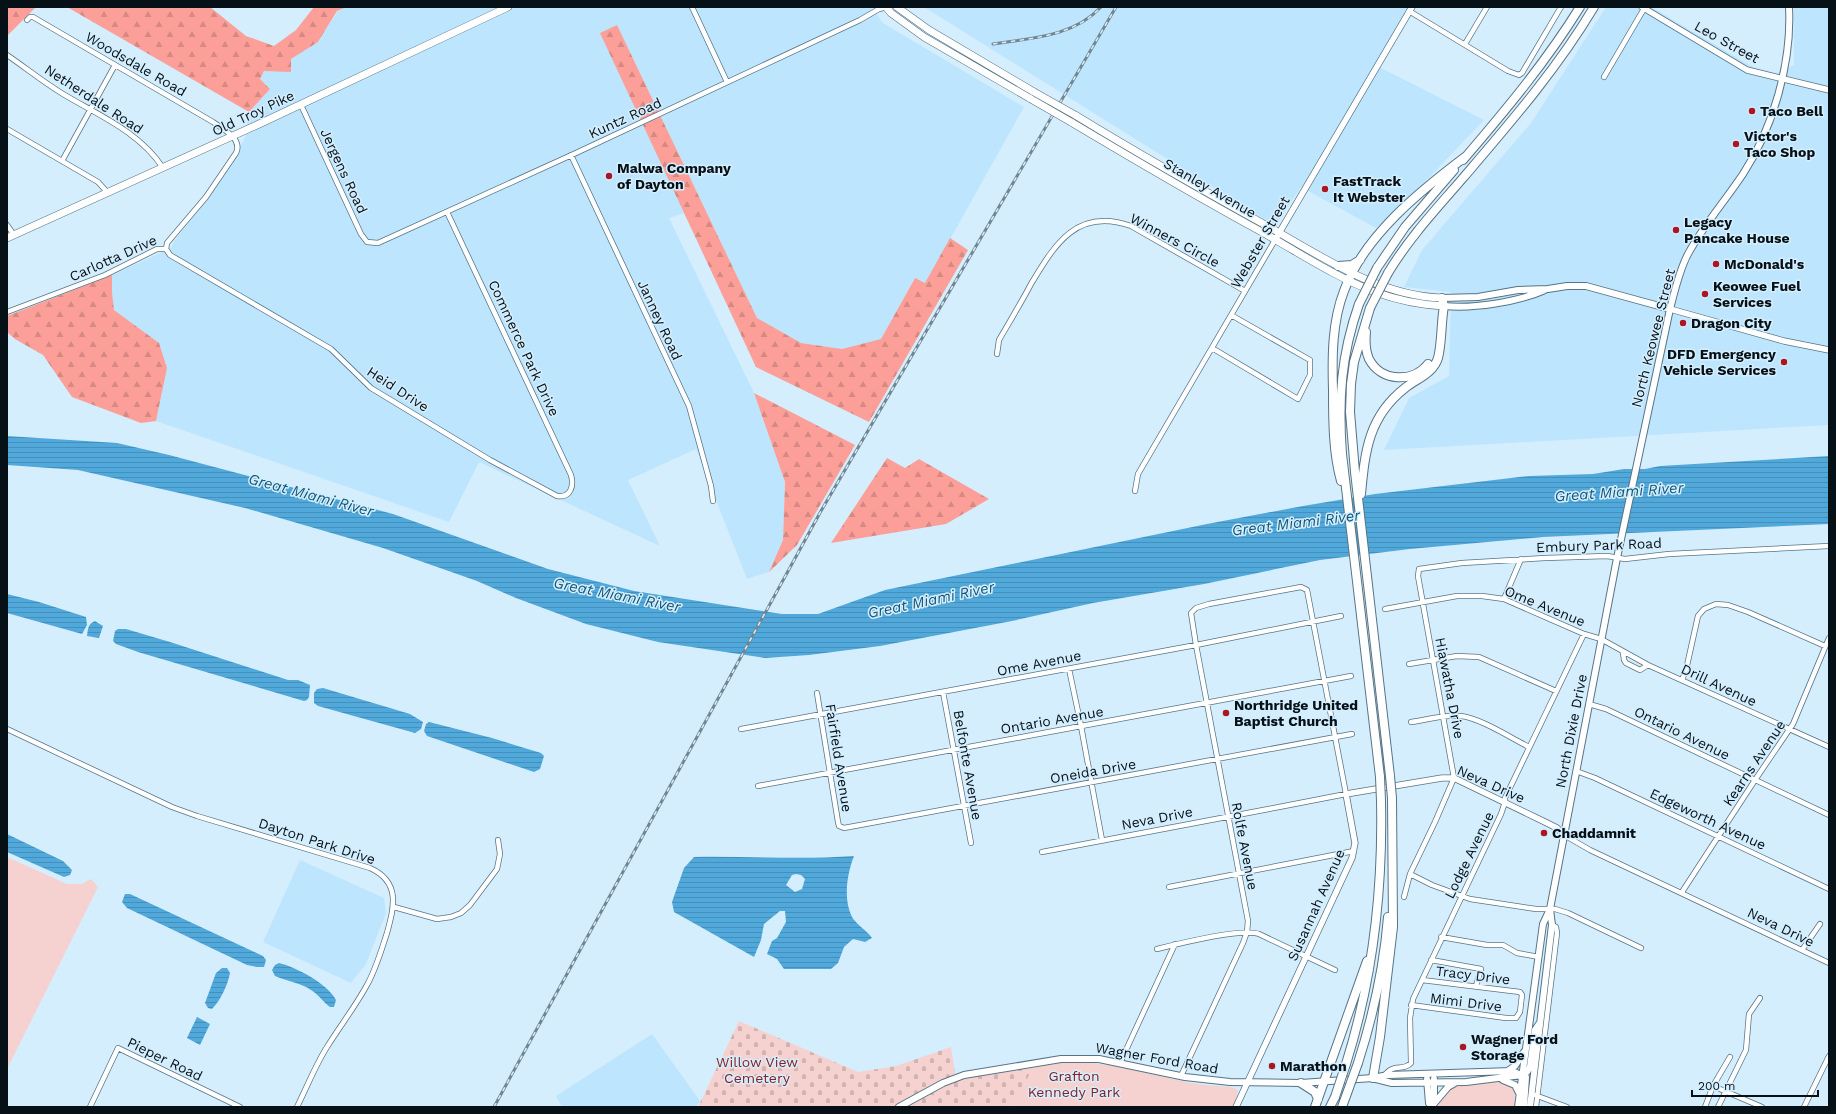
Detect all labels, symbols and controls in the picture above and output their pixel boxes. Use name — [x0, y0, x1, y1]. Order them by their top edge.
street label: Leo Street — [1692, 18, 1762, 66]
street label: Woodsdale Road — [83, 29, 189, 99]
street label: Netherdale Road — [42, 61, 146, 137]
street label: Old Troy Pike — [209, 87, 297, 139]
street label: Kuntz Road — [586, 94, 664, 142]
place label: Taco Bell — [1760, 103, 1824, 119]
marker: Taco Bell — [1747, 106, 1757, 116]
street label: Jergens Road — [317, 126, 371, 216]
place label: Victor's Taco Shop — [1744, 128, 1815, 160]
marker: Victor's Taco Shop — [1731, 139, 1741, 149]
street label: Stanley Avenue — [1161, 155, 1259, 221]
place label: Malwa Company of Dayton — [617, 160, 731, 192]
marker: Malwa Company of Dayton — [604, 171, 614, 181]
place label: FastTrack It Webster — [1333, 173, 1405, 205]
marker: FastTrack It Webster — [1320, 184, 1330, 194]
street label: Webster Street — [1227, 193, 1293, 291]
street label: Winners Circle — [1127, 210, 1223, 270]
place label: Legacy Pancake House — [1684, 214, 1790, 246]
marker: Legacy Pancake House — [1671, 225, 1681, 235]
street label: Carlotta Drive — [67, 232, 159, 284]
place label: McDonald's — [1724, 256, 1805, 272]
marker: McDonald's — [1711, 259, 1721, 269]
street label: North Keowee Street — [1628, 267, 1678, 409]
street label: Commerce Park Drive — [485, 277, 563, 419]
street label: Janney Road — [634, 277, 686, 363]
place label: Keowee Fuel Services — [1713, 278, 1801, 310]
marker: Keowee Fuel Services — [1700, 289, 1710, 299]
place label: Dragon City — [1691, 315, 1772, 331]
marker: Dragon City — [1678, 318, 1688, 328]
place label: DFD Emergency Vehicle Services — [1663, 346, 1777, 378]
marker: DFD Emergency Vehicle Services — [1779, 357, 1789, 367]
street label: Heid Drive — [364, 363, 432, 415]
water label: Great Miami River — [246, 470, 377, 521]
water label: Great Miami River — [1554, 478, 1685, 505]
water label: Great Miami River — [1231, 506, 1362, 540]
street label: Embury Park Road — [1536, 535, 1662, 555]
water label: Great Miami River — [552, 574, 683, 616]
water label: Great Miami River — [866, 578, 997, 622]
street label: Ome Avenue — [1502, 583, 1588, 629]
street label: Hiawatha Drive — [1432, 636, 1468, 740]
street label: Ome Avenue — [995, 647, 1083, 679]
street label: Drill Avenue — [1679, 661, 1759, 709]
street label: North Dixie Drive — [1552, 673, 1590, 789]
place label: Northridge United Baptist Church — [1234, 697, 1358, 729]
street label: Fairfield Avenue — [823, 703, 855, 813]
street label: Ontario Avenue — [999, 703, 1105, 737]
street label: Ontario Avenue — [1632, 703, 1732, 763]
marker: Northridge United Baptist Church — [1221, 708, 1231, 718]
street label: Belfonte Avenue — [950, 709, 986, 821]
street label: Kearns Avenue — [1719, 717, 1789, 809]
street label: Oneida Drive — [1049, 756, 1137, 786]
street label: Neva Drive — [1455, 762, 1527, 806]
street label: Edgeworth Avenue — [1647, 785, 1769, 853]
street label: Rolfe Avenue — [1229, 801, 1261, 891]
street label: Neva Drive — [1120, 803, 1194, 833]
street label: Lodge Avenue — [1441, 809, 1497, 901]
street label: Dayton Park Drive — [257, 815, 377, 867]
place label: Chaddamnit — [1552, 825, 1636, 841]
marker: Chaddamnit — [1539, 828, 1549, 838]
street label: Susannah Avenue — [1284, 847, 1348, 963]
street label: Neva Drive — [1745, 904, 1817, 950]
street label: Tracy Drive — [1435, 962, 1511, 988]
street label: Mimi Drive — [1429, 990, 1503, 1014]
place label: Wagner Ford Storage — [1471, 1031, 1558, 1063]
street label: Pieper Road — [125, 1034, 205, 1084]
street label: Wagner Ford Road — [1094, 1039, 1220, 1077]
marker: Wagner Ford Storage — [1458, 1042, 1468, 1052]
park label: Willow View Cemetery — [716, 1054, 798, 1086]
place label: Marathon — [1280, 1058, 1347, 1074]
marker: Marathon — [1267, 1061, 1277, 1071]
park label: Grafton Kennedy Park — [1028, 1068, 1120, 1100]
scale bar — [1692, 1072, 1818, 1098]
text: 200 m — [1698, 1079, 1735, 1093]

